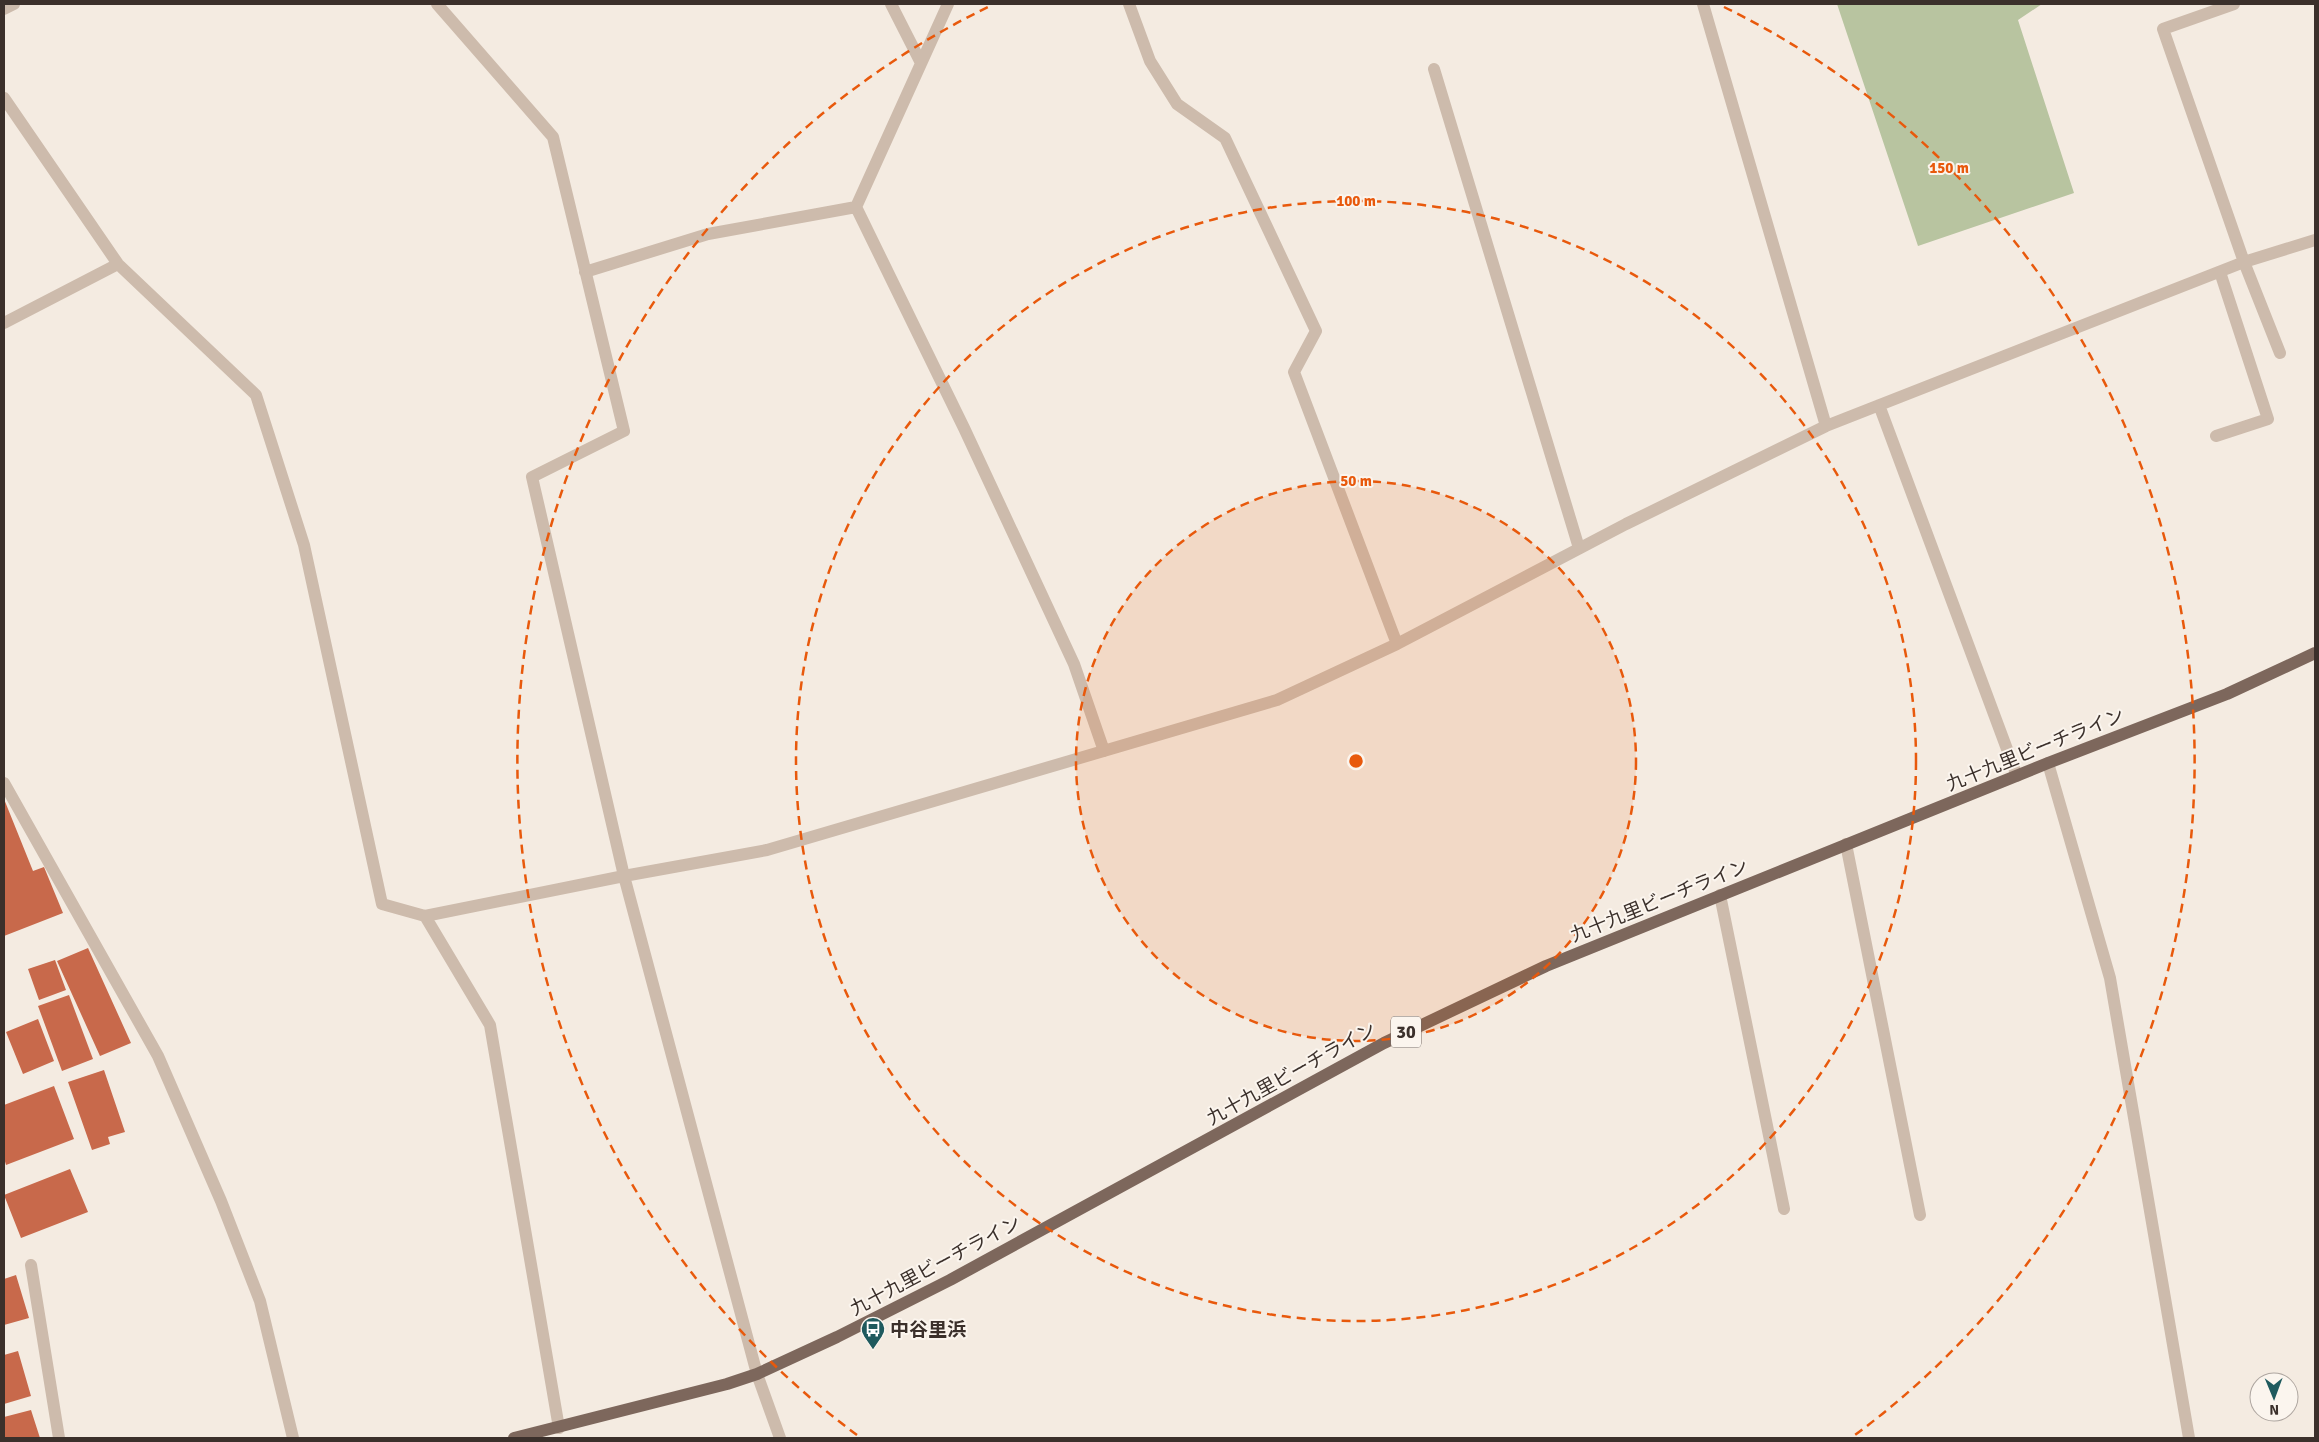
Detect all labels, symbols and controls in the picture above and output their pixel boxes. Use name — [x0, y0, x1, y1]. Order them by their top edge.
text: 150 m — [1929, 159, 1969, 177]
text: 100 m — [1336, 192, 1376, 210]
text: 50 m — [1340, 472, 1372, 490]
street label: 九十九里ビーチライン — [1943, 703, 2128, 797]
centre of rings — [1347, 752, 1365, 770]
street label: 九十九里ビーチライン — [1567, 854, 1752, 948]
road number: 30 — [1391, 1016, 1421, 1048]
street label: 九十九里ビーチライン — [1203, 1017, 1380, 1130]
street label: 九十九里ビーチライン — [846, 1211, 1025, 1321]
bus stop icon: 中谷里浜 — [860, 1316, 886, 1350]
place label: 中谷里浜 — [890, 1318, 966, 1342]
north arrow — [2249, 1372, 2299, 1422]
text: N — [2269, 1401, 2279, 1418]

